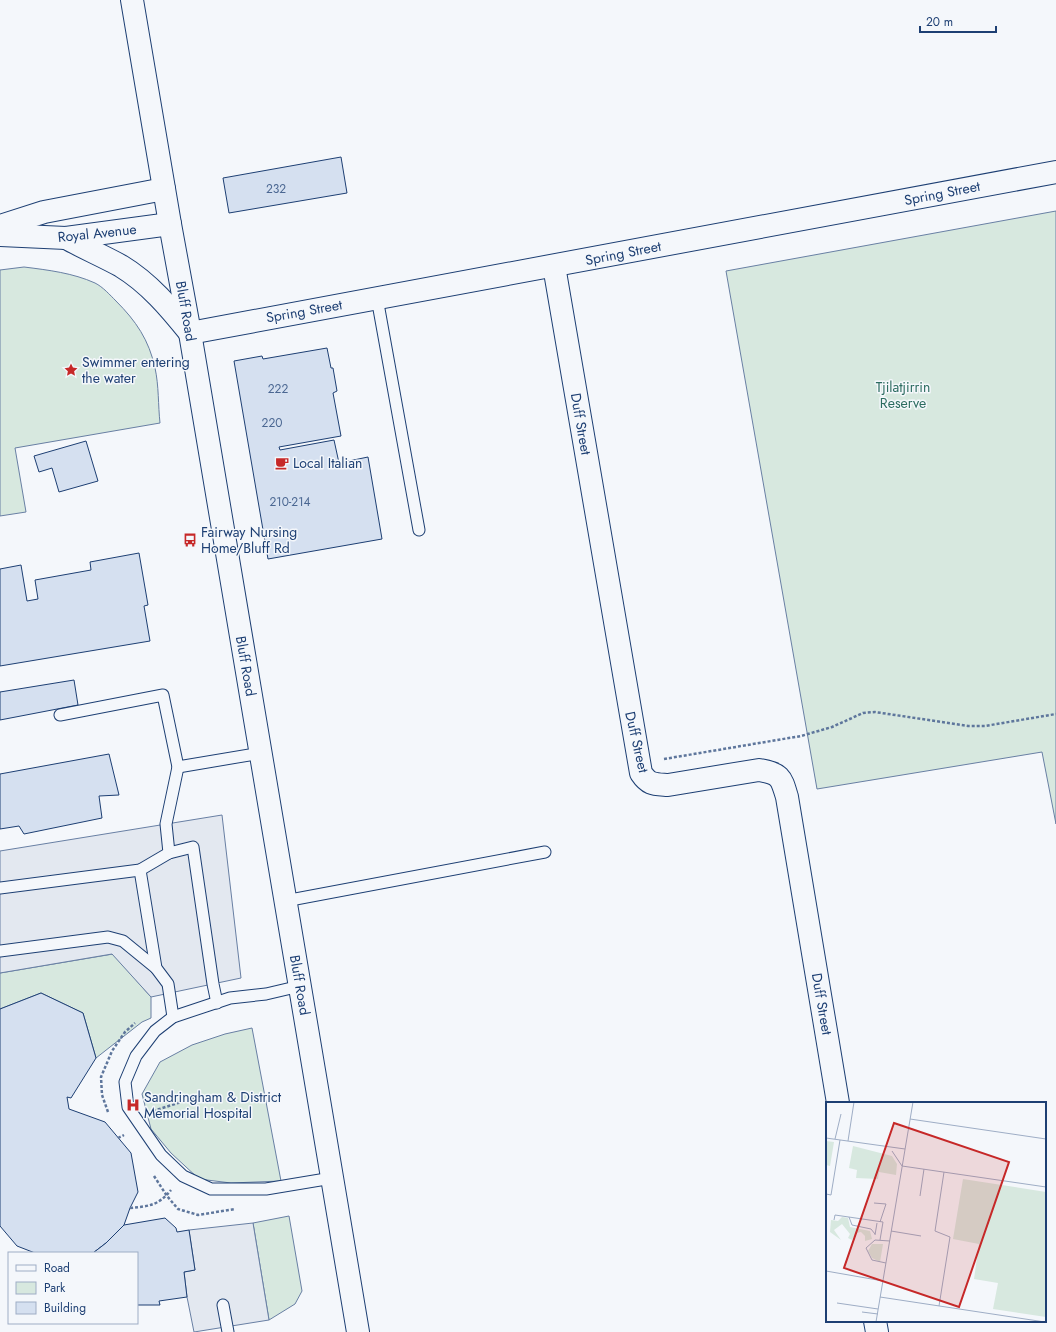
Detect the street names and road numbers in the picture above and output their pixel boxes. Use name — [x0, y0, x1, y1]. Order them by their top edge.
street label: Spring Street — [902, 176, 982, 210]
street label: Royal Avenue — [57, 219, 137, 247]
street label: Spring Street — [583, 236, 663, 270]
street label: Bluff Road — [171, 279, 201, 343]
street label: Spring Street — [264, 294, 344, 328]
street label: Duff Street — [566, 391, 596, 457]
street label: Bluff Road — [231, 634, 261, 698]
street label: Duff Street — [620, 709, 654, 775]
street label: Bluff Road — [285, 953, 315, 1017]
street label: Duff Street — [807, 971, 837, 1037]

